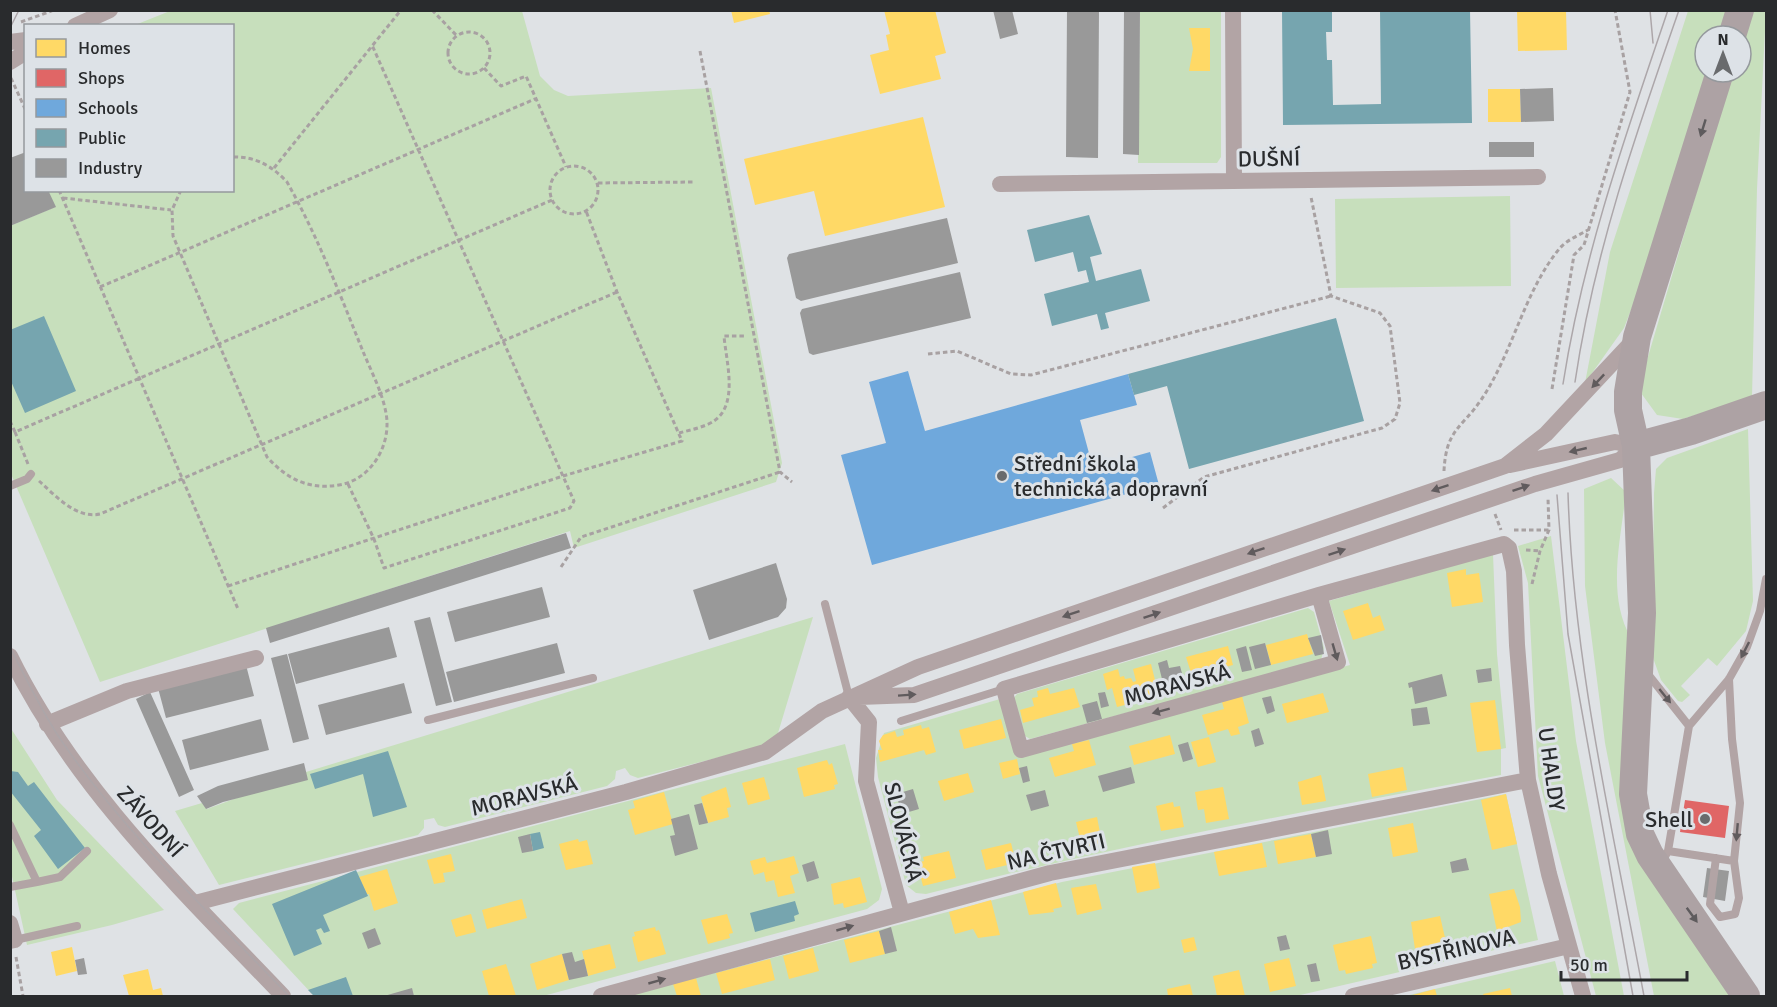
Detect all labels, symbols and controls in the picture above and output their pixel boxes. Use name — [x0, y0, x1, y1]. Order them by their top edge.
legend — [24, 24, 234, 192]
north arrow — [1693, 24, 1753, 84]
text: N — [1717, 30, 1729, 50]
text: Homes — [78, 37, 131, 59]
text: Shops — [78, 67, 125, 89]
text: Schools — [78, 97, 138, 119]
one-way arrow — [1697, 119, 1707, 137]
text: Public — [78, 127, 126, 149]
street label: DUŠNÍ — [1237, 144, 1301, 173]
text: Industry — [78, 157, 143, 179]
one-way arrow — [1592, 373, 1605, 388]
one-way arrow — [1569, 446, 1588, 456]
place label: Střední škola technická a dopravní — [1014, 450, 1208, 502]
marker: Střední škola technická a dopravní — [995, 469, 1009, 483]
one-way arrow — [1512, 483, 1530, 493]
one-way arrow — [1431, 484, 1449, 494]
one-way arrow — [1328, 546, 1346, 556]
one-way arrow — [1247, 547, 1265, 557]
one-way arrow — [1062, 610, 1080, 620]
one-way arrow — [1144, 610, 1162, 620]
one-way arrow — [1740, 641, 1750, 659]
one-way arrow — [1331, 643, 1340, 661]
street label: MORAVSKÁ — [1121, 657, 1234, 712]
one-way arrow — [1658, 688, 1671, 703]
one-way arrow — [898, 690, 917, 700]
one-way arrow — [1152, 707, 1170, 716]
street label: U HALDY — [1532, 726, 1571, 813]
street label: MORAVSKÁ — [468, 769, 581, 822]
street label: SLOVÁCKÁ — [878, 779, 929, 885]
street label: ZÁVODNÍ — [111, 780, 190, 863]
place label: Shell — [1645, 806, 1693, 833]
marker: Shell — [1698, 812, 1712, 826]
one-way arrow — [1732, 823, 1742, 842]
street label: NA ČTVRTI — [1004, 827, 1108, 876]
one-way arrow — [1686, 907, 1697, 923]
one-way arrow — [836, 923, 854, 933]
street label: BYSTŘINOVA — [1395, 923, 1518, 976]
scale bar — [1561, 944, 1687, 982]
text: 50 m — [1570, 954, 1608, 976]
one-way arrow — [648, 976, 666, 985]

